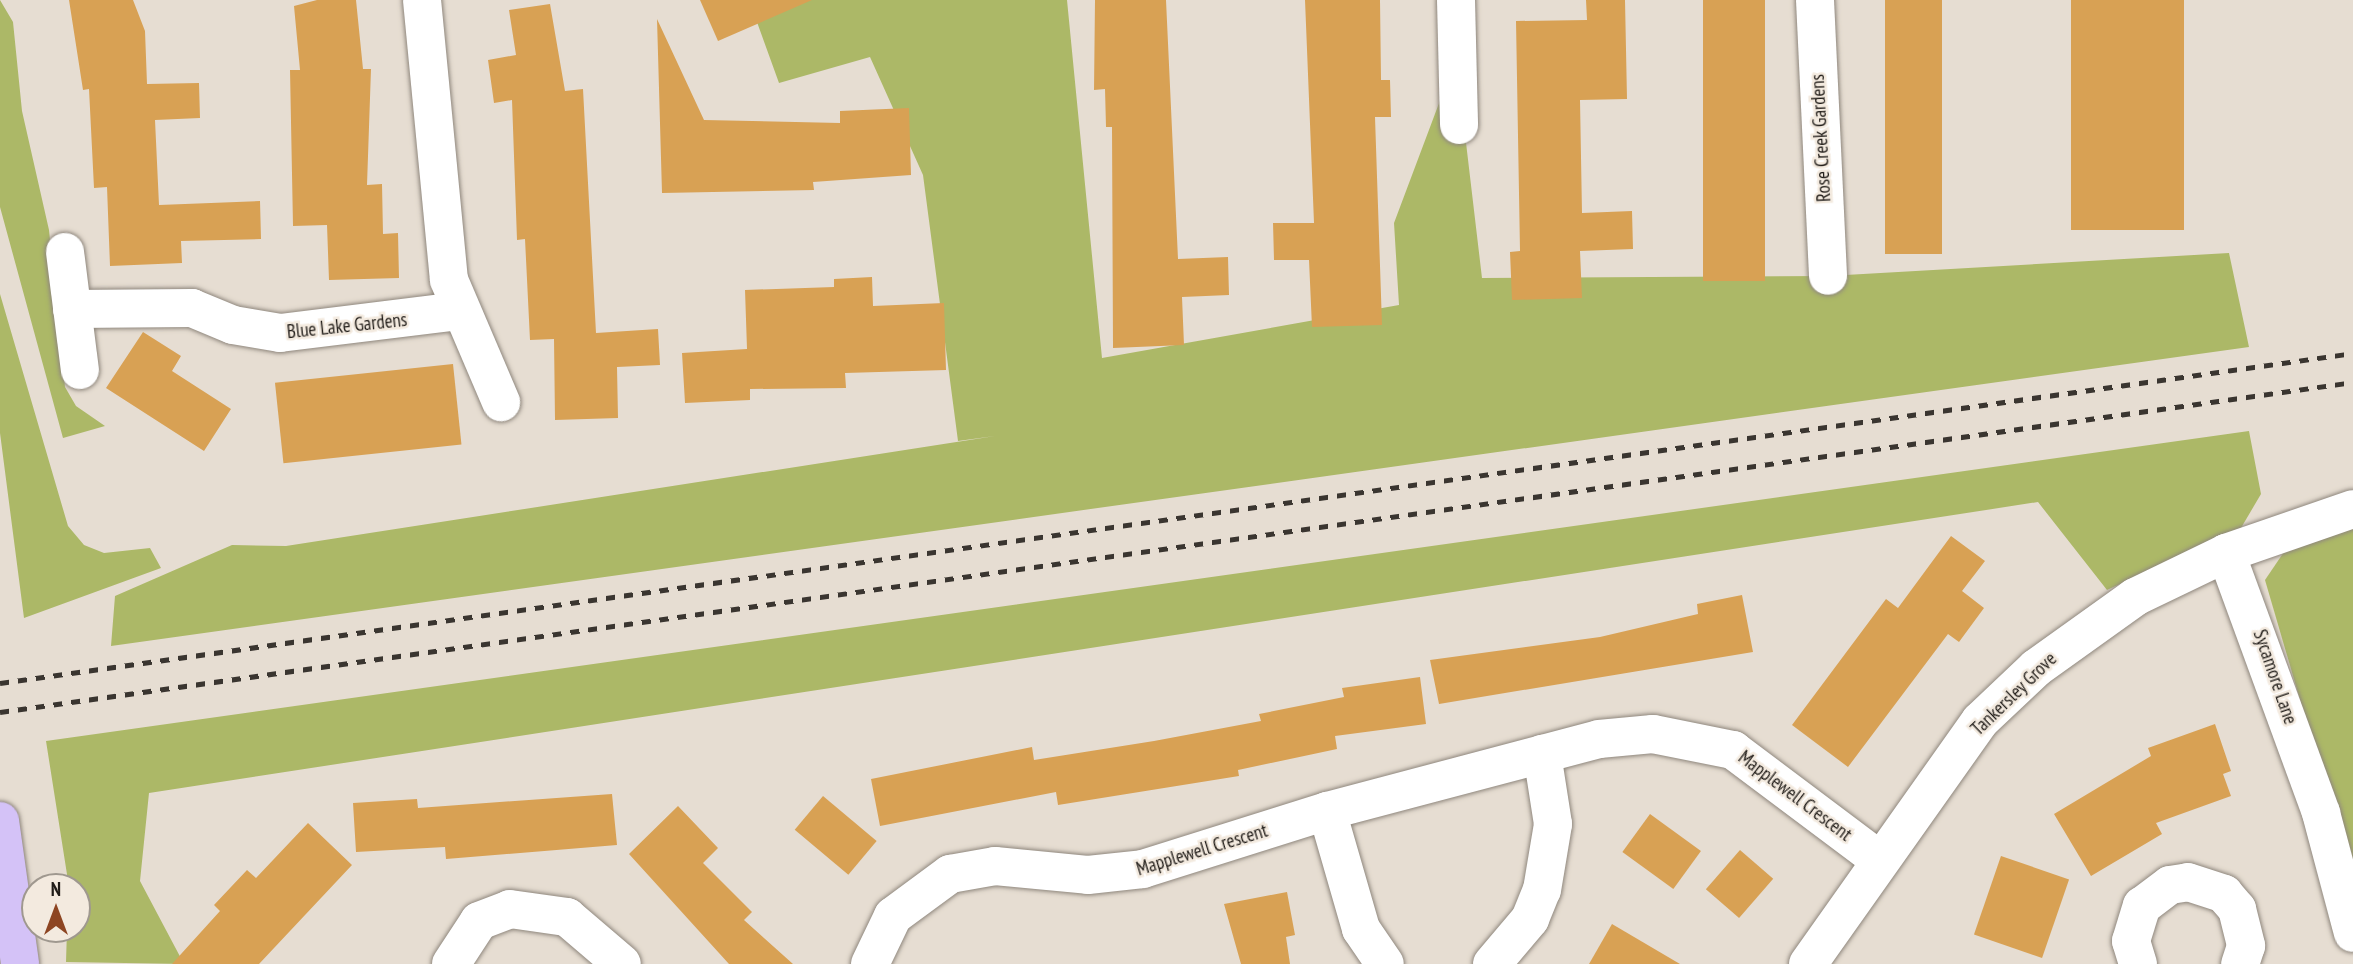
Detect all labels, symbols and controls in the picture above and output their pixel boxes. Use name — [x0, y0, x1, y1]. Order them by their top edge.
street label: Rose Creek Gardens — [1806, 73, 1836, 203]
street label: Blue Lake Gardens — [286, 308, 408, 344]
street label: Sycamore Lane — [2248, 627, 2302, 727]
street label: Tankersley Grove — [1966, 647, 2062, 741]
street label: Mapplewell Crescent — [1734, 746, 1856, 846]
street label: Mapplewell Crescent — [1134, 819, 1270, 881]
north arrow — [21, 873, 91, 943]
text: N — [51, 877, 61, 901]

